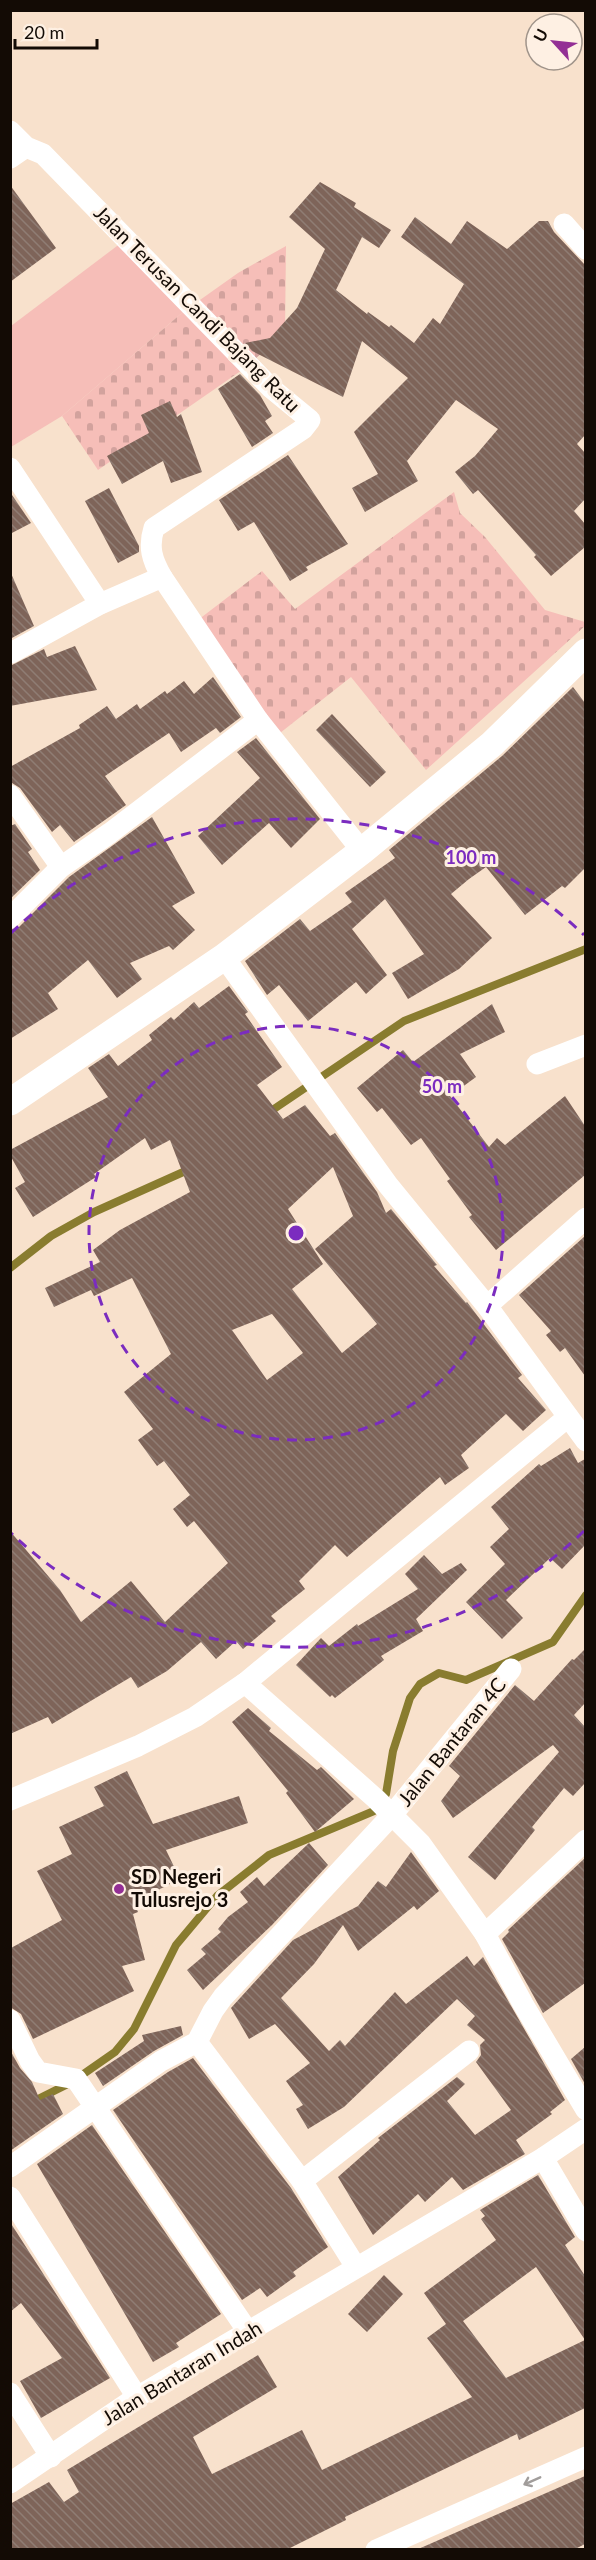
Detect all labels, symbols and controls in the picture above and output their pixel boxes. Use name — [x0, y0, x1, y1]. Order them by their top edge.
scale bar — [15, 12, 98, 50]
north arrow — [524, 12, 584, 72]
text: 20 m — [24, 21, 64, 43]
text: U — [529, 25, 551, 45]
street label: Jalan Terusan Candi Bajang Ratu — [90, 200, 306, 416]
text: 100 m — [446, 846, 496, 868]
text: 50 m — [422, 1075, 462, 1097]
centre of rings — [286, 1223, 306, 1243]
street label: Jalan Bantaran 4C — [392, 1672, 510, 1810]
place label: SD Negeri Tulusrejo 3 — [131, 1864, 228, 1911]
marker: SD Negeri Tulusrejo 3 — [112, 1882, 126, 1896]
street label: Jalan Bantaran Indah — [97, 2315, 266, 2429]
one-way arrow — [523, 2476, 542, 2487]

